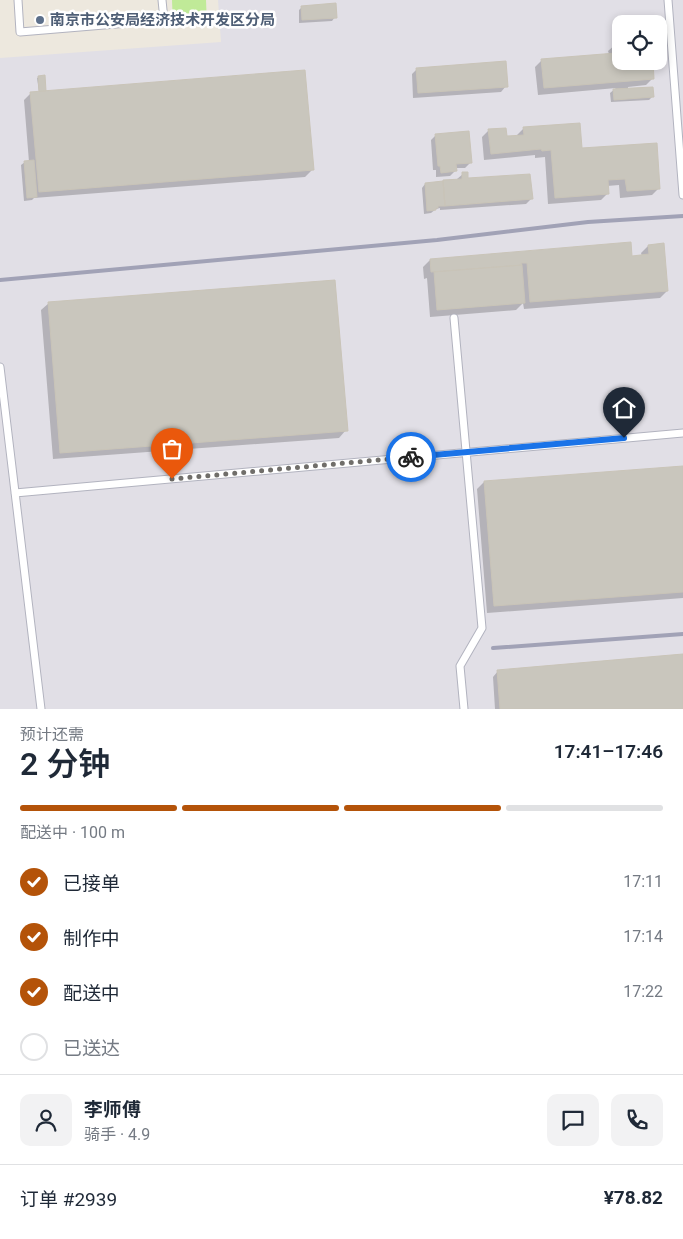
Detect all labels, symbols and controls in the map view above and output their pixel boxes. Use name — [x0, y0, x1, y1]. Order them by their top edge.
place label: 南京市公安局经济技术开发区分局 — [50, 11, 275, 29]
marker: 南京市公安局经济技术开发区分局 — [34, 14, 46, 26]
map controls — [612, 15, 667, 70]
button: locate — [612, 15, 667, 70]
pin — [603, 387, 645, 438]
icon: home — [610, 394, 638, 422]
pin — [151, 428, 193, 479]
courier — [386, 432, 436, 482]
icon: bag — [158, 435, 186, 463]
icon: bike — [397, 443, 425, 471]
text: 预计还需 — [20, 725, 84, 744]
text: 17:41–17:46 — [554, 740, 663, 763]
text: 2 分钟 — [20, 745, 110, 783]
text: 配送中 · 100 m — [20, 823, 125, 842]
icon: check — [20, 868, 48, 896]
text: 已接单 — [63, 872, 120, 895]
text: 17:11 — [623, 872, 663, 891]
icon: check — [20, 923, 48, 951]
text: 制作中 — [63, 927, 120, 950]
text: 17:14 — [623, 927, 663, 946]
icon: check — [20, 978, 48, 1006]
text: 配送中 — [63, 982, 120, 1005]
text: 17:22 — [623, 982, 663, 1001]
text: 已送达 — [63, 1037, 120, 1060]
button: person — [20, 1094, 72, 1146]
button: chat — [547, 1094, 599, 1146]
button: phone — [611, 1094, 663, 1146]
text: 李师傅 — [84, 1098, 141, 1121]
text: 骑手 · 4.9 — [84, 1125, 150, 1144]
text: ¥78.82 — [604, 1186, 663, 1209]
text: 订单 #2939 — [20, 1188, 117, 1211]

